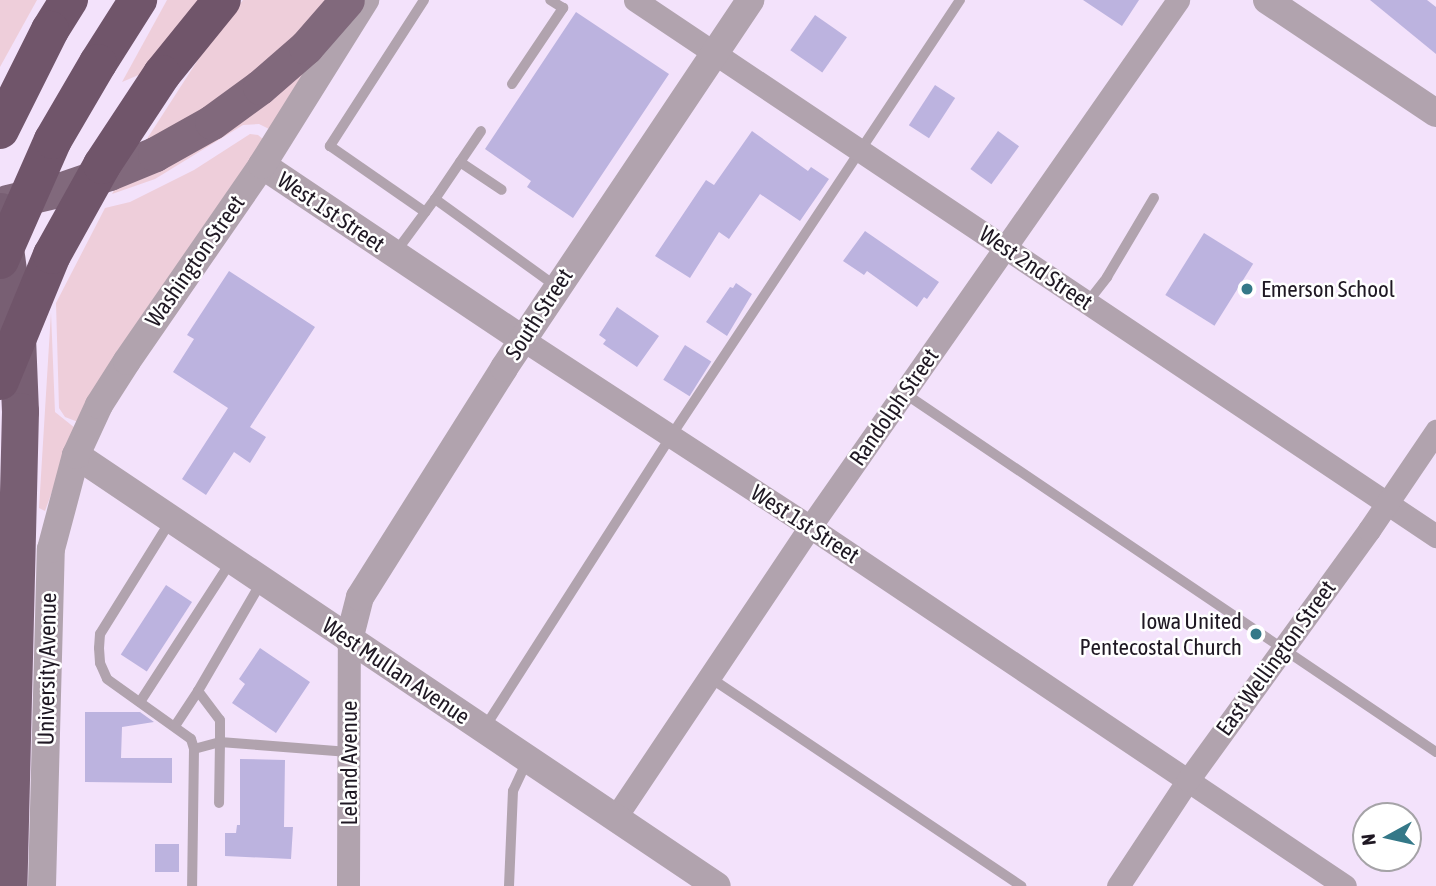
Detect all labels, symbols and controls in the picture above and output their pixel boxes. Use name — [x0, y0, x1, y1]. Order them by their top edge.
street label: West 1st Street — [272, 166, 390, 258]
street label: Washington Street — [139, 190, 251, 332]
street label: West 2nd Street — [974, 220, 1098, 316]
street label: South Street — [499, 263, 579, 365]
place label: Emerson School — [1261, 275, 1395, 303]
marker: Emerson School — [1239, 281, 1255, 297]
street label: Randolph Street — [843, 343, 945, 471]
street label: West 1st Street — [746, 479, 864, 569]
street label: East Wellington Street — [1210, 575, 1342, 741]
street label: University Avenue — [32, 592, 62, 746]
place label: Iowa United Pentecostal Church — [1080, 607, 1242, 661]
street label: West Mullan Avenue — [317, 612, 475, 730]
marker: Iowa United Pentecostal Church — [1248, 626, 1264, 642]
street label: Leland Avenue — [335, 700, 363, 826]
north arrow — [1352, 802, 1422, 872]
text: N — [1357, 833, 1380, 847]

